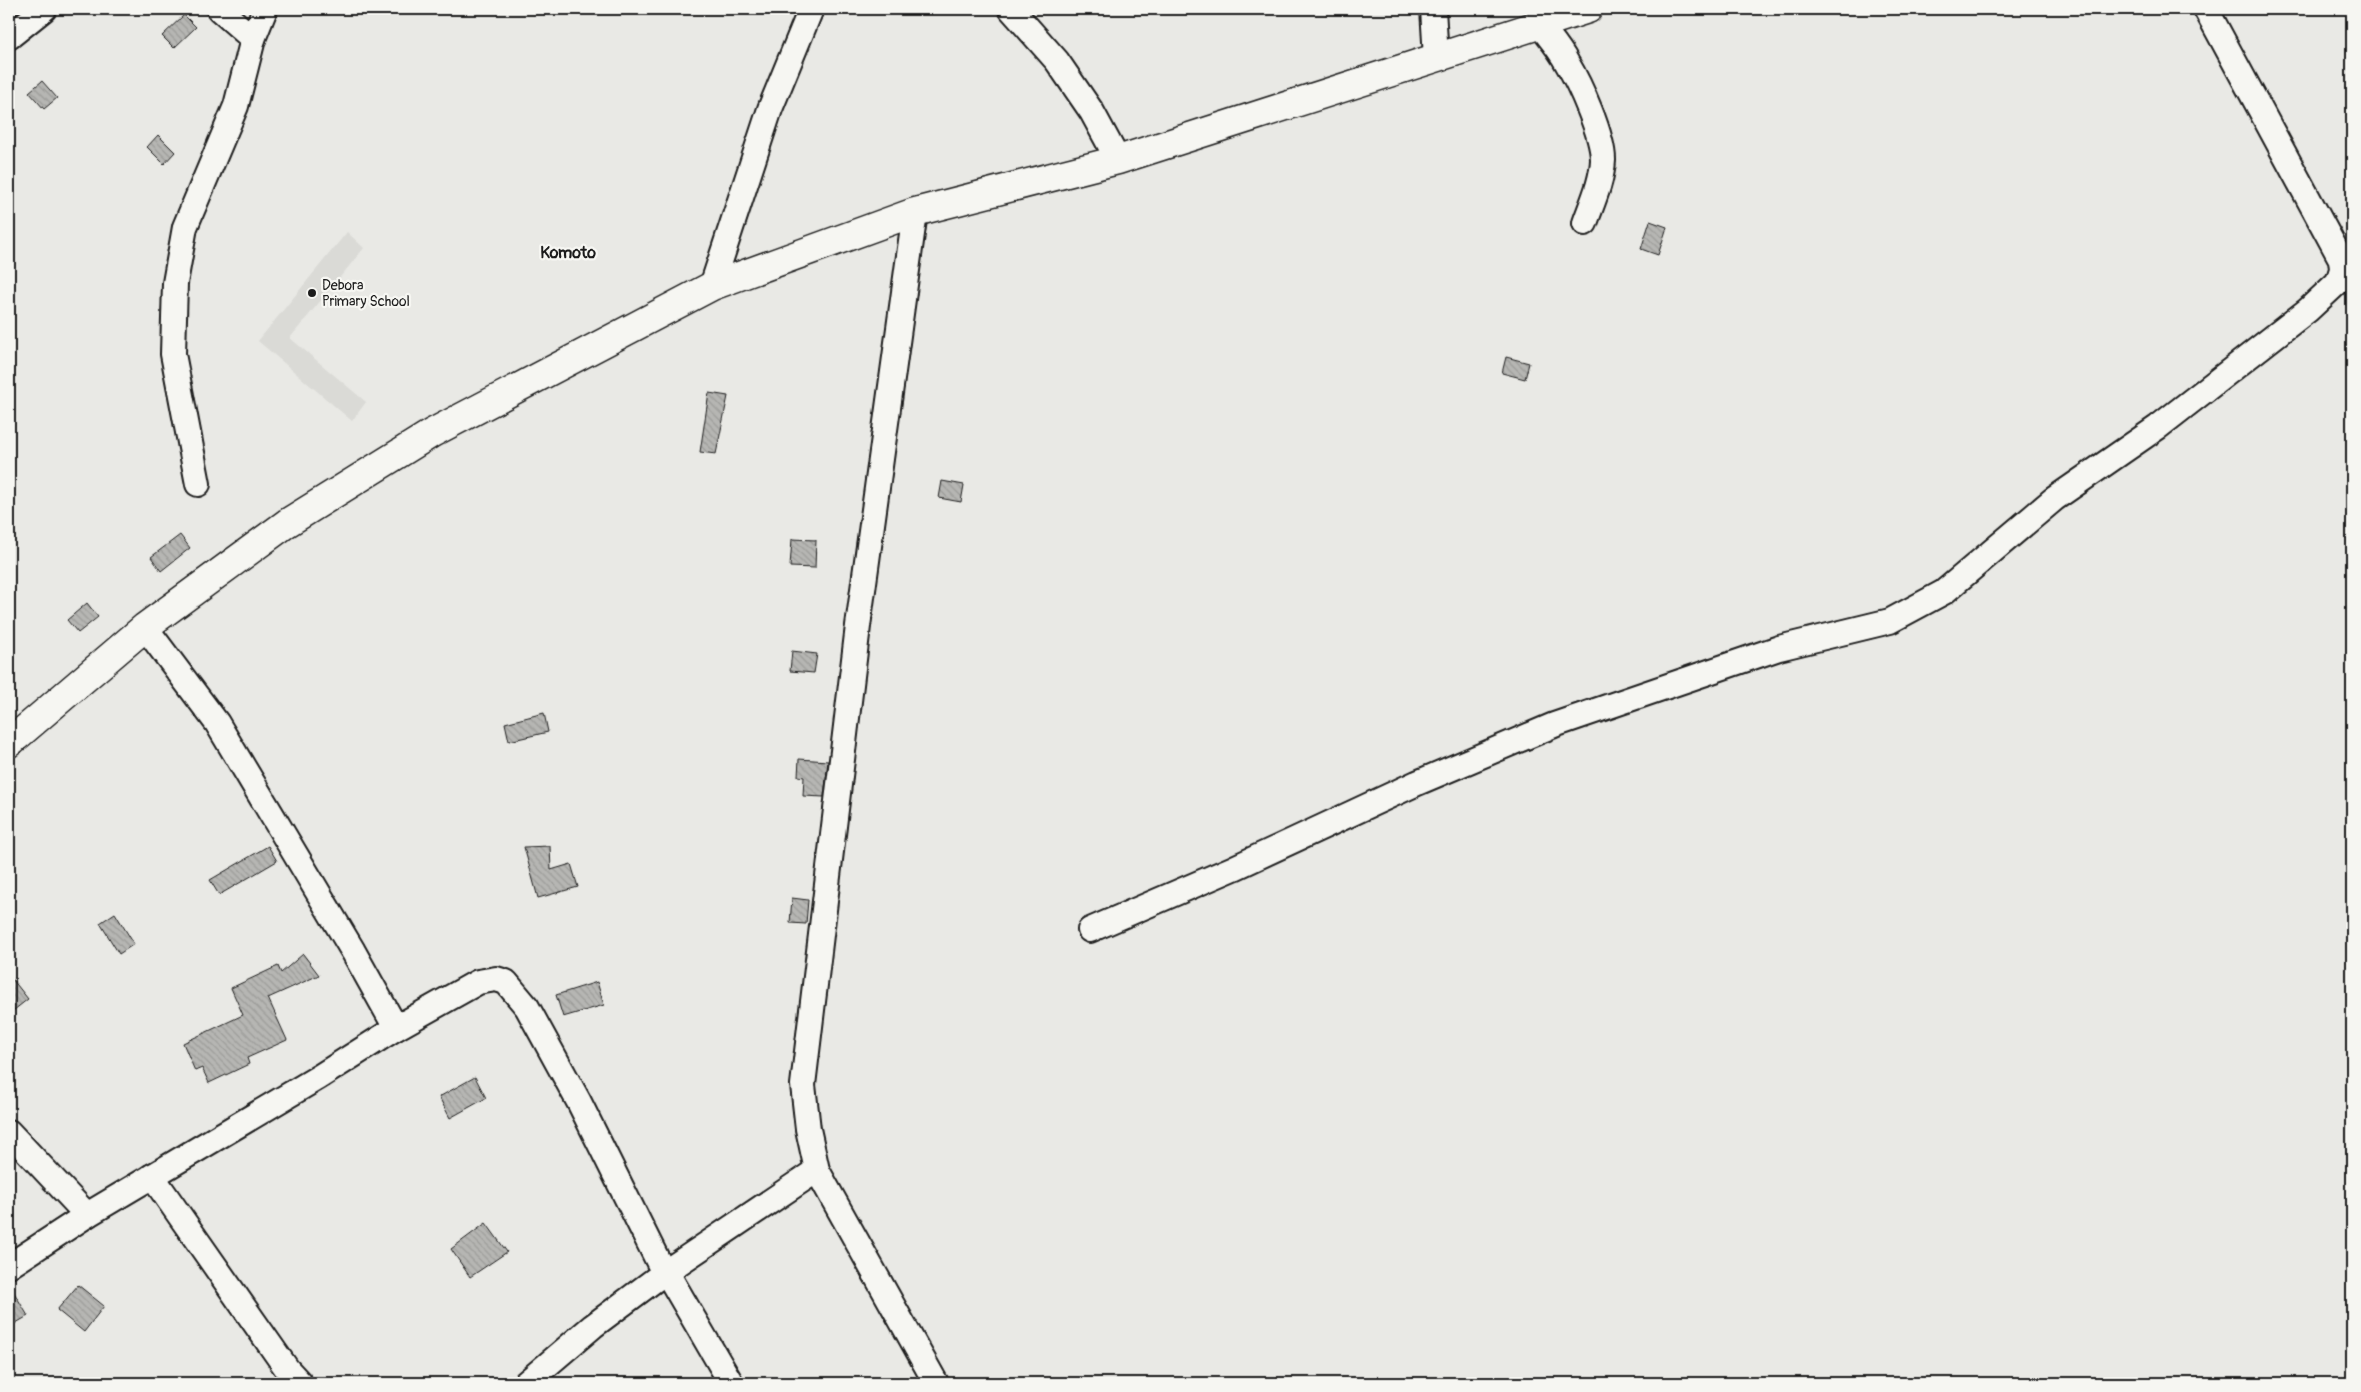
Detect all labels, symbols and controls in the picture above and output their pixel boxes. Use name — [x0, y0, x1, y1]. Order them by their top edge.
district label: Komoto — [540, 243, 596, 263]
place label: Debora Primary School — [322, 277, 410, 310]
marker: Debora Primary School — [306, 287, 318, 299]

